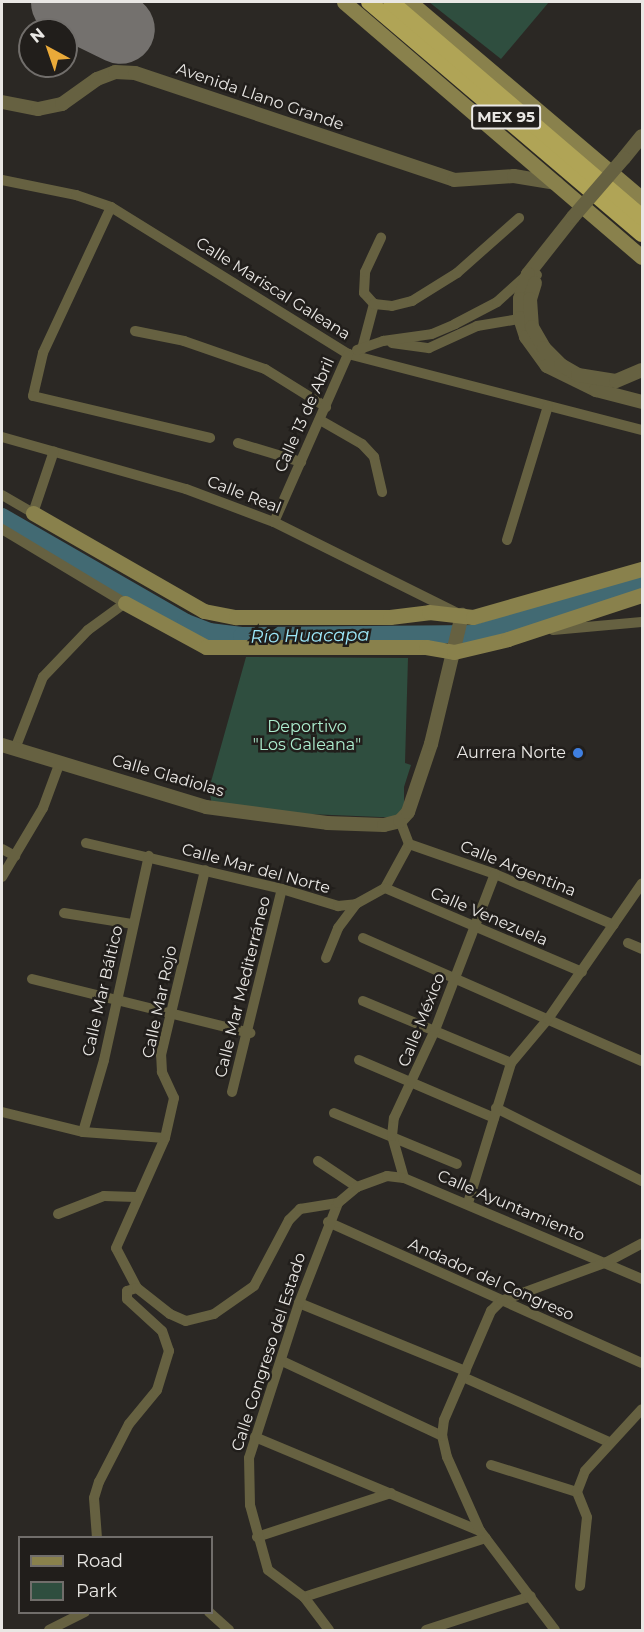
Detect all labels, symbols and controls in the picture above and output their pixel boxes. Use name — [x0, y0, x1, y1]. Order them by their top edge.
north arrow — [18, 18, 78, 78]
text: N — [26, 24, 48, 47]
street label: Avenida Llano Grande — [174, 59, 346, 135]
road number: MEX 95 — [470, 105, 542, 129]
street label: Calle Mariscal Galeana — [192, 234, 354, 344]
street label: Calle 13 de Abril — [271, 354, 339, 476]
street label: Calle Real — [204, 472, 284, 518]
water label: Río Huacapa — [250, 624, 370, 648]
park label: Deportivo "Los Galeana" — [253, 717, 361, 755]
place label: Aurrera Norte — [457, 743, 566, 763]
marker: Aurrera Norte — [571, 746, 585, 760]
street label: Calle Gladiolas — [110, 751, 226, 801]
street label: Calle Argentina — [457, 837, 579, 901]
street label: Calle Mar del Norte — [180, 840, 332, 898]
street label: Calle Venezuela — [427, 884, 551, 950]
street label: Calle Mar Mediterráneo — [211, 894, 275, 1080]
street label: Calle Mar Báltico — [79, 924, 127, 1058]
street label: Calle Mar Rojo — [139, 944, 181, 1060]
street label: Calle México — [394, 970, 450, 1070]
street label: Calle Ayuntamiento — [434, 1166, 588, 1246]
street label: Andador del Congreso — [405, 1235, 577, 1325]
street label: Calle Congreso del Estado — [228, 1250, 310, 1454]
legend — [18, 1536, 213, 1614]
text: Road — [76, 1550, 123, 1572]
text: Park — [76, 1580, 117, 1602]

